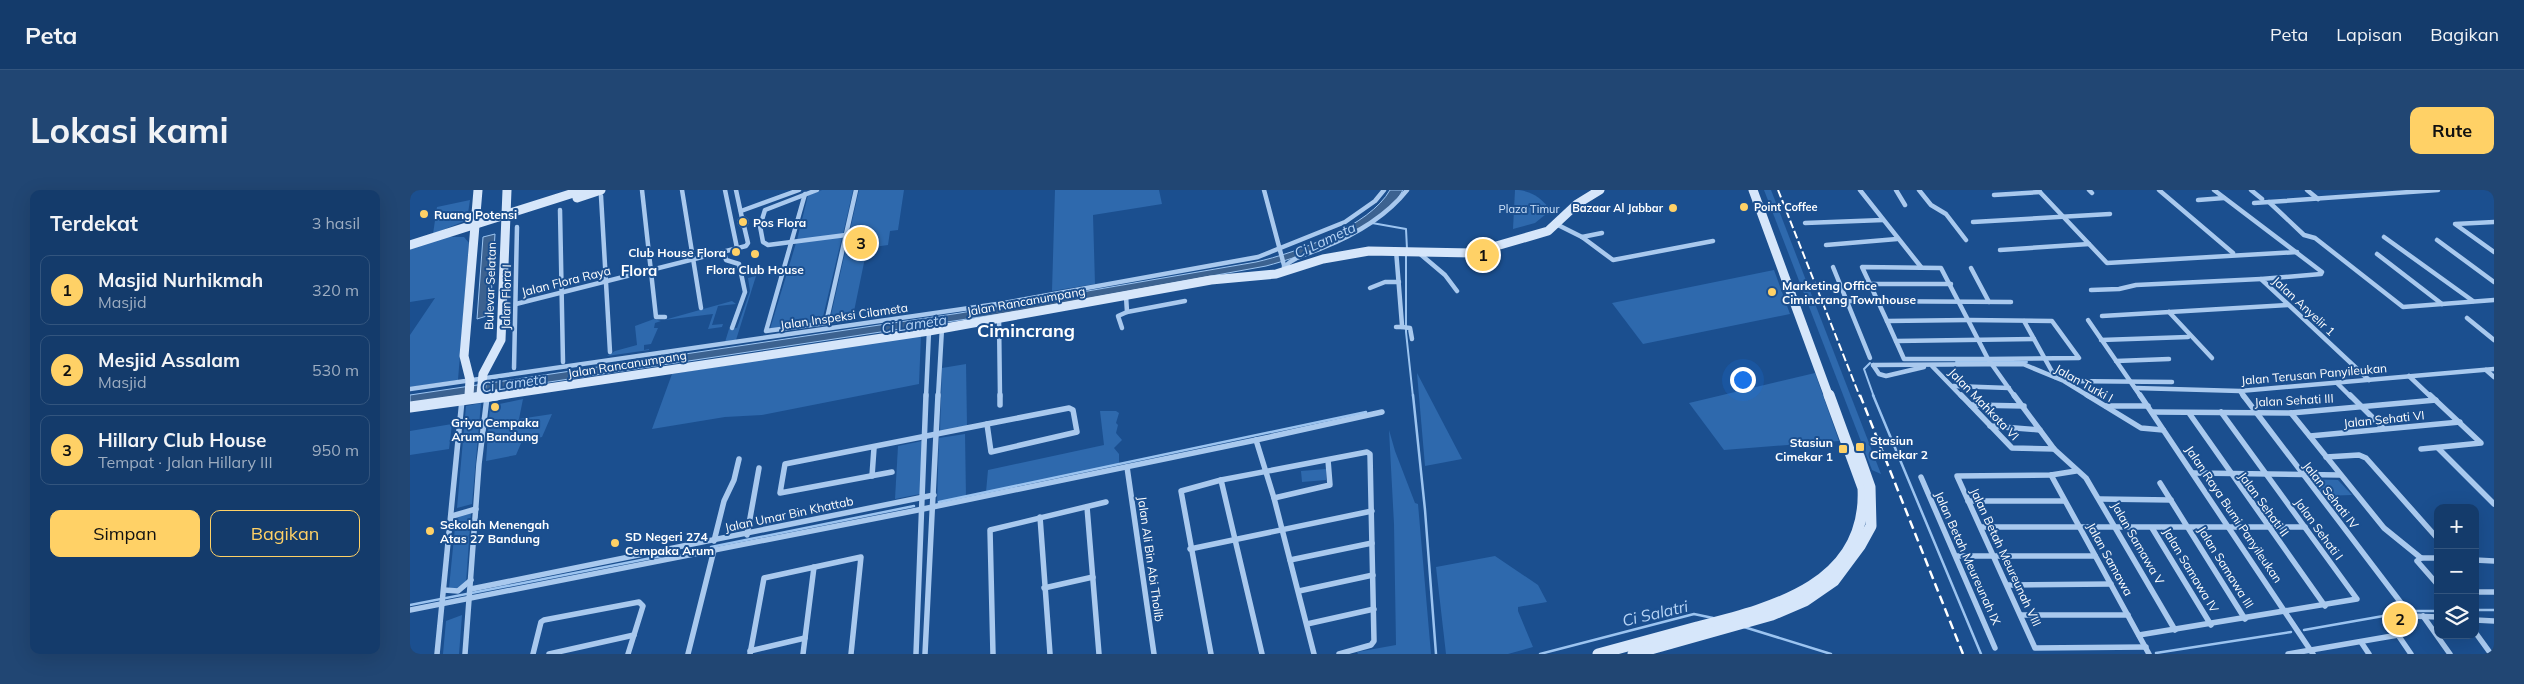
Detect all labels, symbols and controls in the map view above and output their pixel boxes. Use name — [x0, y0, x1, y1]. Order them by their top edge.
text: Peta — [25, 20, 77, 50]
text: Peta — [2270, 23, 2308, 46]
text: Lapisan — [2336, 23, 2402, 46]
text: Bagikan — [2430, 23, 2499, 46]
button: Rute — [2410, 107, 2494, 154]
text: Lokasi kami — [30, 108, 229, 152]
place label: Point Coffee — [1754, 200, 1818, 214]
place label: Bazaar Al Jabbar — [1572, 201, 1664, 215]
marker: Point Coffee — [1738, 201, 1750, 213]
park label: Plaza Timur — [1499, 202, 1559, 216]
marker: Bazaar Al Jabbar — [1667, 202, 1679, 214]
place label: Ruang Potensi — [434, 207, 517, 222]
marker: Ruang Potensi — [418, 208, 430, 220]
text: Terdekat — [50, 210, 138, 236]
text: 3 hasil — [312, 213, 360, 233]
place label: Pos Flora — [753, 215, 806, 230]
marker: Pos Flora — [737, 216, 749, 228]
water label: Ci Lameta — [1291, 218, 1359, 262]
pin: 3 — [845, 224, 877, 262]
pin: 1 — [1467, 236, 1499, 274]
street label: Bulevar Selatan — [481, 242, 499, 330]
place label: Club House Flora — [628, 245, 726, 260]
marker: Club House Flora — [730, 246, 742, 258]
marker: Flora Club House — [749, 248, 761, 260]
district label: Flora — [621, 261, 657, 280]
place label: Flora Club House — [706, 262, 804, 277]
street label: Jalan Flora Raya — [520, 263, 612, 299]
street label: Jalan Flora I — [498, 264, 514, 330]
text: Masjid Nurhikmah — [98, 268, 263, 292]
street label: Jalan Anyelir 1 — [2269, 273, 2339, 339]
place label: Marketing Office Cimincrang Townhouse — [1782, 278, 1916, 307]
text: 1 — [62, 280, 72, 300]
text: 320 m — [312, 280, 359, 300]
street label: Jalan Rancanumpang — [966, 283, 1086, 319]
marker: Marketing Office Cimincrang Townhouse — [1766, 286, 1778, 298]
text: Masjid — [98, 292, 146, 312]
street label: Jalan Inspeksi Cilameta — [779, 300, 909, 332]
water label: Ci Lameta — [880, 311, 948, 337]
district label: Cimincrang — [977, 319, 1075, 342]
street label: Jalan Rancanumpang — [566, 347, 688, 381]
text: Mesjid Assalam — [98, 348, 240, 372]
text: 2 — [62, 360, 72, 380]
text: 530 m — [312, 360, 359, 380]
street label: Jalan Terusan Panyileukan — [2240, 360, 2388, 388]
street label: Jalan Turki I — [2052, 361, 2116, 405]
street label: Jalan Mahkota VI — [1946, 365, 2022, 443]
your location — [1730, 367, 1756, 393]
water label: Ci Lameta — [480, 370, 548, 396]
text: Masjid — [98, 372, 146, 392]
street label: Jalan Sehati III — [2254, 390, 2334, 410]
marker: Griya Cempaka Arum Bandung — [489, 401, 501, 413]
street label: Jalan Sehati VI — [2343, 407, 2425, 431]
place label: Griya Cempaka Arum Bandung — [451, 415, 539, 444]
text: Hillary Club House — [98, 428, 266, 452]
place label: Stasiun Cimekar 2 — [1870, 433, 1928, 462]
place label: Stasiun Cimekar 1 — [1775, 435, 1833, 464]
text: 3 — [62, 440, 72, 460]
text: 950 m — [312, 440, 359, 460]
marker: Stasiun Cimekar 2 — [1854, 441, 1866, 453]
street label: Jalan Raya Bumi Panyileukan — [2182, 442, 2286, 586]
marker: Stasiun Cimekar 1 — [1837, 443, 1849, 455]
text: Tempat · Jalan Hillary III — [98, 452, 273, 472]
street label: Jalan Sehati IV — [2300, 459, 2362, 531]
street label: Jalan Sehati II — [2236, 469, 2292, 539]
street label: Jalan Betah Meureunah VIII — [1967, 485, 2045, 629]
street label: Jalan Betah Meureunah IX — [1932, 489, 2004, 627]
street label: Jalan Umar Bin Khattab — [723, 493, 855, 535]
street label: Jalan Ali Bin Abi Tholib — [1135, 495, 1167, 623]
street label: Jalan Sehati I — [2292, 495, 2346, 563]
street label: Jalan Samawa V — [2109, 499, 2167, 587]
map controls — [2434, 504, 2479, 639]
button: + — [2434, 504, 2479, 549]
button: Simpan — [50, 510, 200, 557]
button: Bagikan — [210, 510, 360, 557]
place label: Sekolah Menengah Atas 27 Bandung — [440, 517, 549, 546]
street label: Jalan Samawa — [2084, 520, 2136, 598]
street label: Jalan Samawa III — [2195, 523, 2257, 611]
marker: Sekolah Menengah Atas 27 Bandung — [424, 525, 436, 537]
street label: Jalan Samawa IV — [2160, 525, 2222, 615]
place label: SD Negeri 274 Cempaka Arum — [625, 529, 714, 558]
marker: SD Negeri 274 Cempaka Arum — [609, 537, 621, 549]
button: − — [2434, 549, 2479, 594]
button: layers — [2434, 594, 2479, 639]
water label: Ci Salatri — [1620, 596, 1690, 630]
pin: 2 — [2384, 600, 2416, 638]

